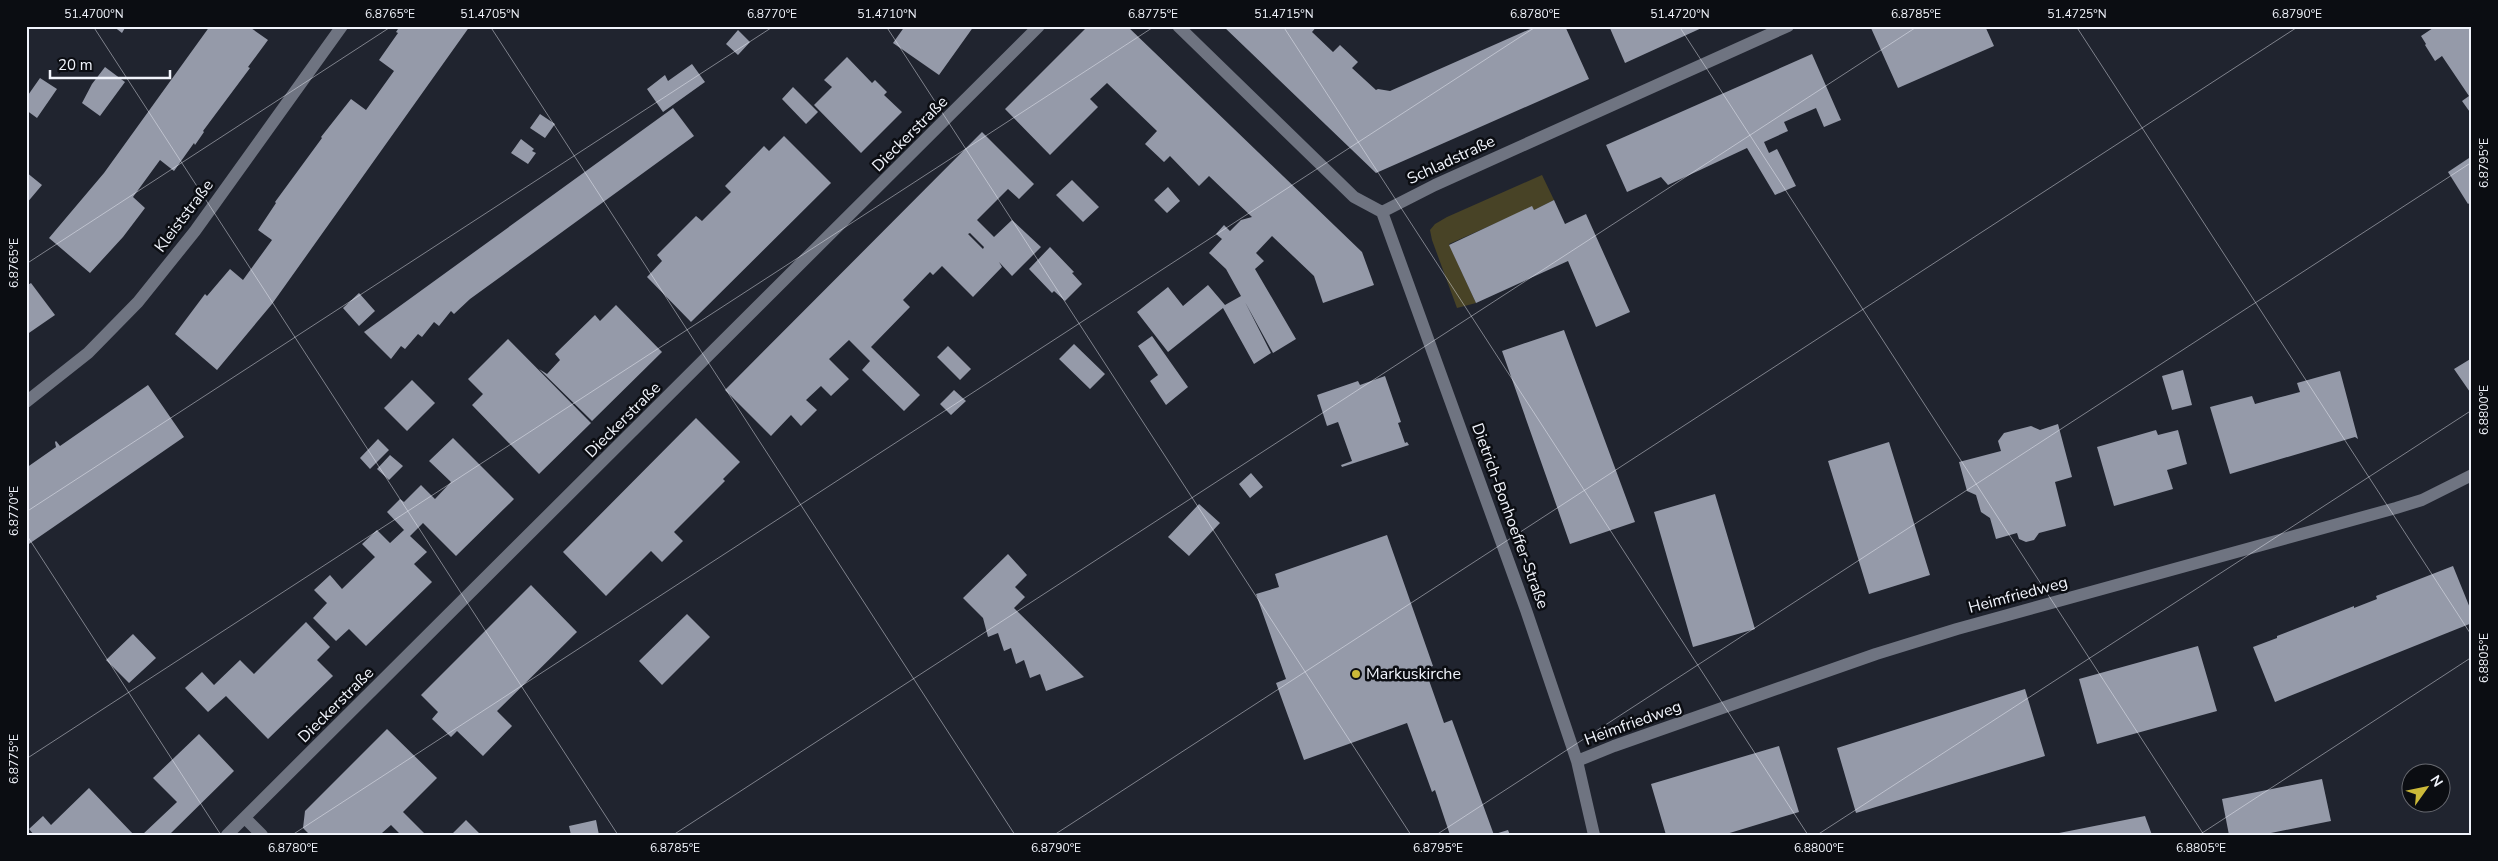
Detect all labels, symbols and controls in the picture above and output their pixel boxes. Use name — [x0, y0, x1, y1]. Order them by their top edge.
text: 51.4700°N — [64, 6, 124, 22]
text: 6.8765°E — [365, 6, 415, 22]
text: 51.4705°N — [460, 6, 520, 22]
text: 6.8770°E — [747, 6, 797, 22]
text: 51.4710°N — [857, 6, 917, 22]
text: 6.8775°E — [1128, 6, 1178, 22]
text: 51.4715°N — [1254, 6, 1314, 22]
text: 6.8780°E — [1510, 6, 1560, 22]
text: 51.4720°N — [1650, 6, 1710, 22]
text: 6.8785°E — [1891, 6, 1941, 22]
text: 51.4725°N — [2047, 6, 2107, 22]
text: 6.8790°E — [2272, 6, 2322, 22]
scale bar — [50, 48, 170, 80]
text: 20 m — [58, 55, 93, 75]
street label: Dieckerstraße — [867, 91, 953, 177]
street label: Schladstraße — [1403, 130, 1499, 190]
text: 6.8795°E — [2476, 138, 2492, 188]
street label: Kleiststraße — [149, 175, 219, 257]
text: 6.8765°E — [6, 238, 22, 288]
street label: Dieckerstraße — [580, 377, 666, 463]
text: 6.8800°E — [2476, 385, 2492, 435]
street label: Dietrich-Bonhoeffer-Straße — [1466, 420, 1554, 612]
text: 6.8770°E — [6, 486, 22, 536]
street label: Heimfriedweg — [1966, 571, 2070, 619]
text: 6.8805°E — [2476, 633, 2492, 683]
street label: Dieckerstraße — [293, 662, 379, 748]
place label: Markuskirche — [1366, 663, 1461, 685]
marker: Markuskirche — [1350, 668, 1362, 680]
street label: Heimfriedweg — [1581, 695, 1685, 751]
text: 6.8775°E — [6, 734, 22, 784]
north arrow — [2400, 764, 2450, 814]
text: N — [2426, 772, 2447, 791]
text: 6.8780°E — [268, 840, 318, 856]
text: 6.8785°E — [650, 840, 700, 856]
text: 6.8790°E — [1031, 840, 1081, 856]
text: 6.8795°E — [1413, 840, 1463, 856]
text: 6.8800°E — [1794, 840, 1844, 856]
text: 6.8805°E — [2176, 840, 2226, 856]

